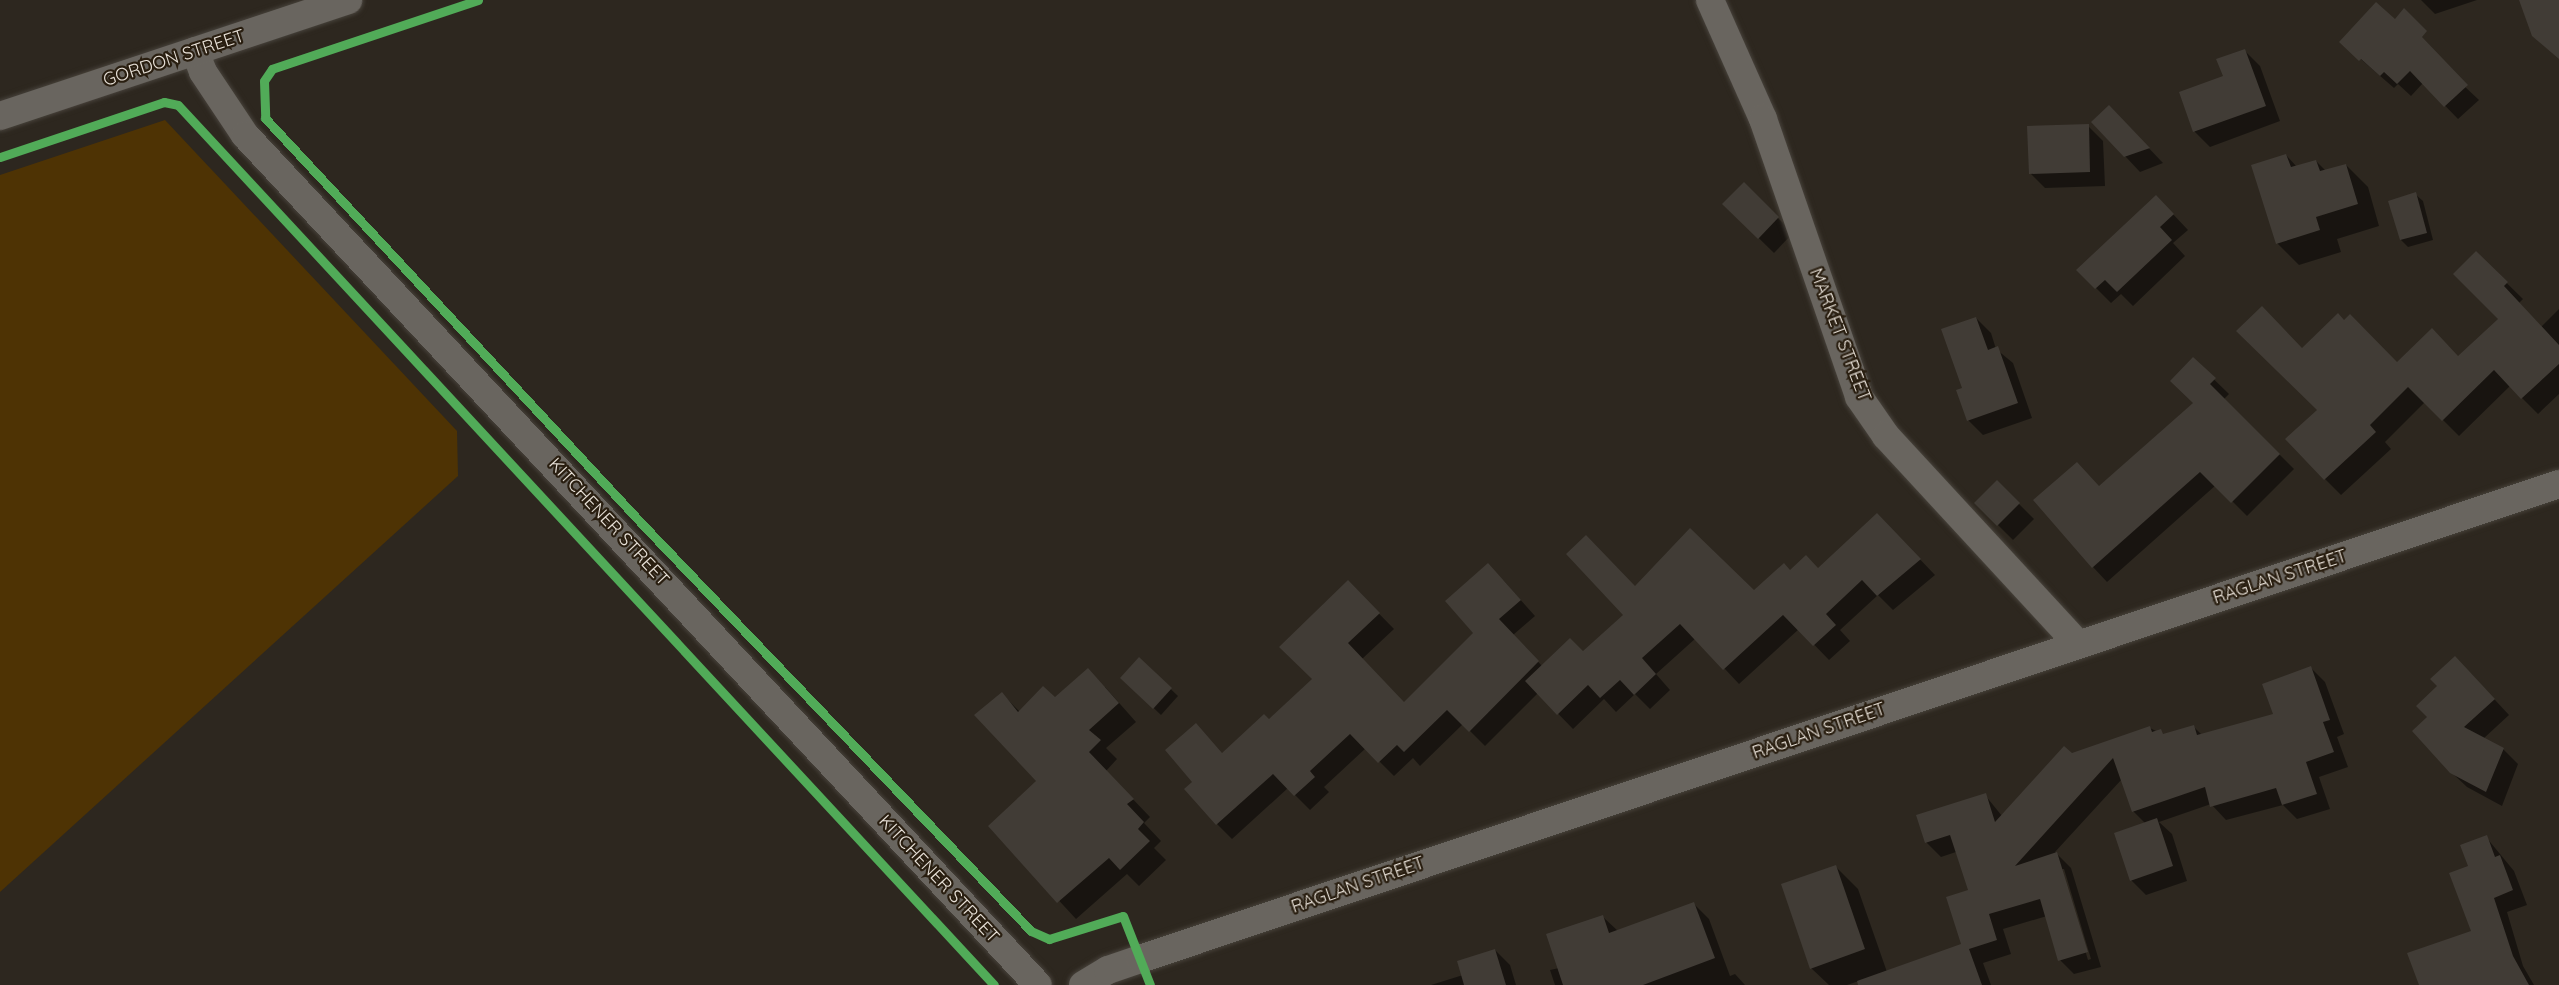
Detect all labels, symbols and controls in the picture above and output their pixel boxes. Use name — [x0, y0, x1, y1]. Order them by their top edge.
street label: GORDON STREET — [101, 25, 247, 91]
street label: MARKET STREET — [1805, 265, 1875, 405]
street label: KITCHENER STREET — [544, 454, 674, 590]
street label: RAGLAN STREET — [2210, 545, 2350, 609]
street label: RAGLAN STREET — [1749, 698, 1889, 764]
street label: KITCHENER STREET — [874, 811, 1004, 947]
street label: RAGLAN STREET — [1288, 852, 1428, 918]

